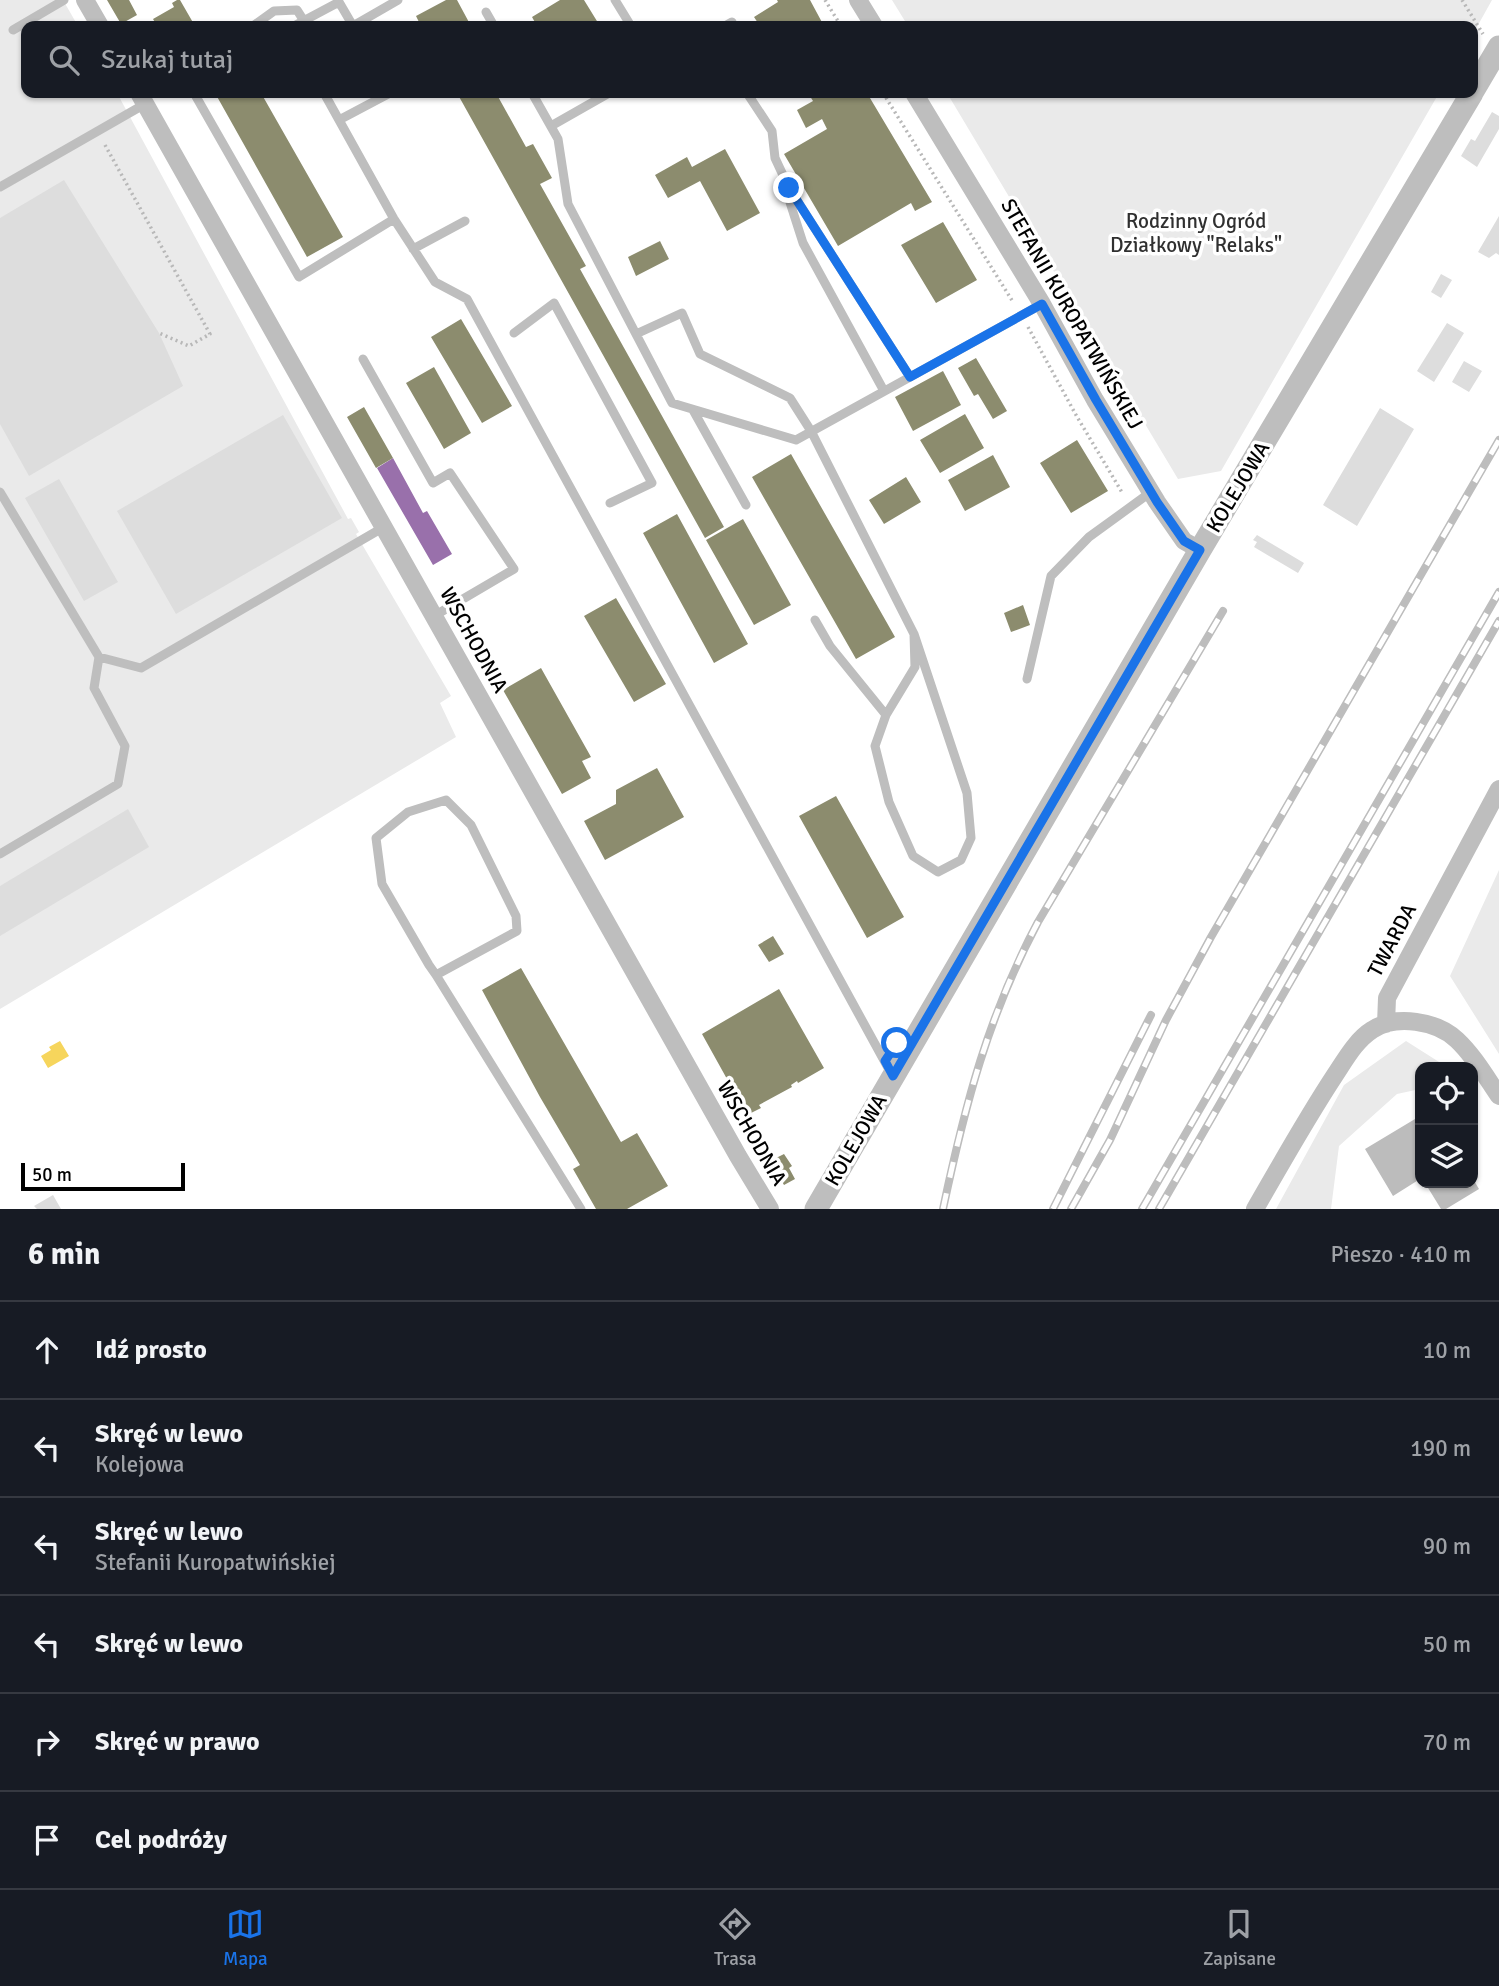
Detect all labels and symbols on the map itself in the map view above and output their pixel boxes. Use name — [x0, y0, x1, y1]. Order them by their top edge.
route end — [773, 172, 804, 203]
street label: STEFANII KUROPATWIŃSKIEJ — [995, 194, 1149, 434]
park label: Rodzinny Ogród Działkowy "Relaks" — [1110, 208, 1282, 258]
street label: KOLEJOWA — [1201, 437, 1275, 537]
street label: WSCHODNIA — [434, 583, 514, 697]
street label: TWARDA — [1362, 899, 1422, 981]
route start — [881, 1027, 912, 1058]
street label: WSCHODNIA — [712, 1076, 793, 1190]
street label: KOLEJOWA — [819, 1089, 893, 1191]
scale bar — [21, 1160, 186, 1192]

